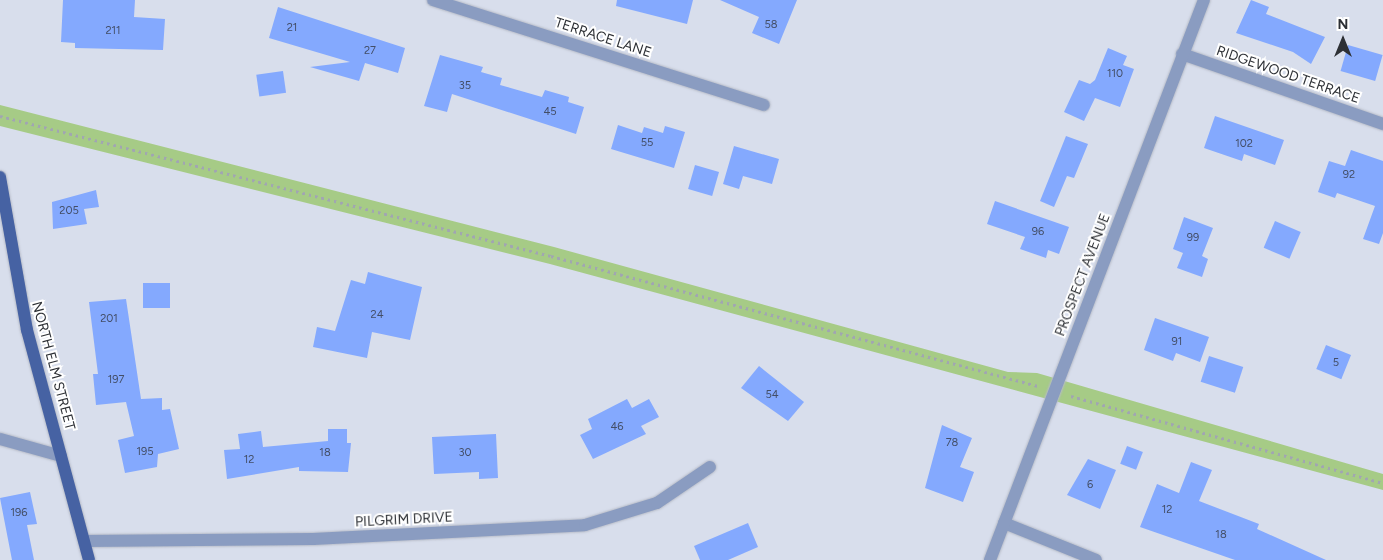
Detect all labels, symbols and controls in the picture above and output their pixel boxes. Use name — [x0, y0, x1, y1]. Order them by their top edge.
street label: TERRACE LANE — [553, 14, 653, 62]
north arrow — [1318, 15, 1368, 65]
text: N — [1338, 16, 1348, 33]
house number: 58 — [764, 18, 778, 32]
house number: 21 — [287, 21, 297, 35]
house number: 211 — [105, 24, 121, 38]
street label: RIDGEWOOD TERRACE — [1214, 43, 1362, 107]
house number: 27 — [364, 44, 376, 58]
house number: 110 — [1107, 67, 1123, 81]
house number: 35 — [459, 79, 471, 93]
house number: 45 — [543, 105, 557, 119]
house number: 55 — [641, 136, 653, 150]
house number: 102 — [1235, 137, 1253, 151]
house number: 92 — [1343, 168, 1355, 182]
house number: 205 — [59, 204, 79, 218]
street label: PROSPECT AVENUE — [1052, 211, 1114, 339]
house number: 96 — [1032, 225, 1044, 239]
house number: 99 — [1187, 231, 1199, 245]
street label: NORTH ELM STREET — [28, 300, 78, 432]
house number: 24 — [371, 308, 383, 322]
house number: 201 — [100, 312, 118, 326]
house number: 91 — [1172, 335, 1182, 349]
house number: 5 — [1333, 356, 1339, 370]
house number: 197 — [108, 373, 124, 387]
house number: 54 — [765, 388, 779, 402]
house number: 46 — [610, 420, 624, 434]
house number: 78 — [946, 436, 958, 450]
house number: 195 — [136, 445, 154, 459]
house number: 18 — [319, 446, 331, 460]
house number: 30 — [458, 446, 472, 460]
house number: 12 — [244, 453, 254, 467]
house number: 6 — [1087, 478, 1093, 492]
house number: 12 — [1162, 503, 1172, 517]
house number: 196 — [11, 506, 27, 520]
street label: PILGRIM DRIVE — [355, 509, 453, 531]
house number: 18 — [1215, 528, 1227, 542]

